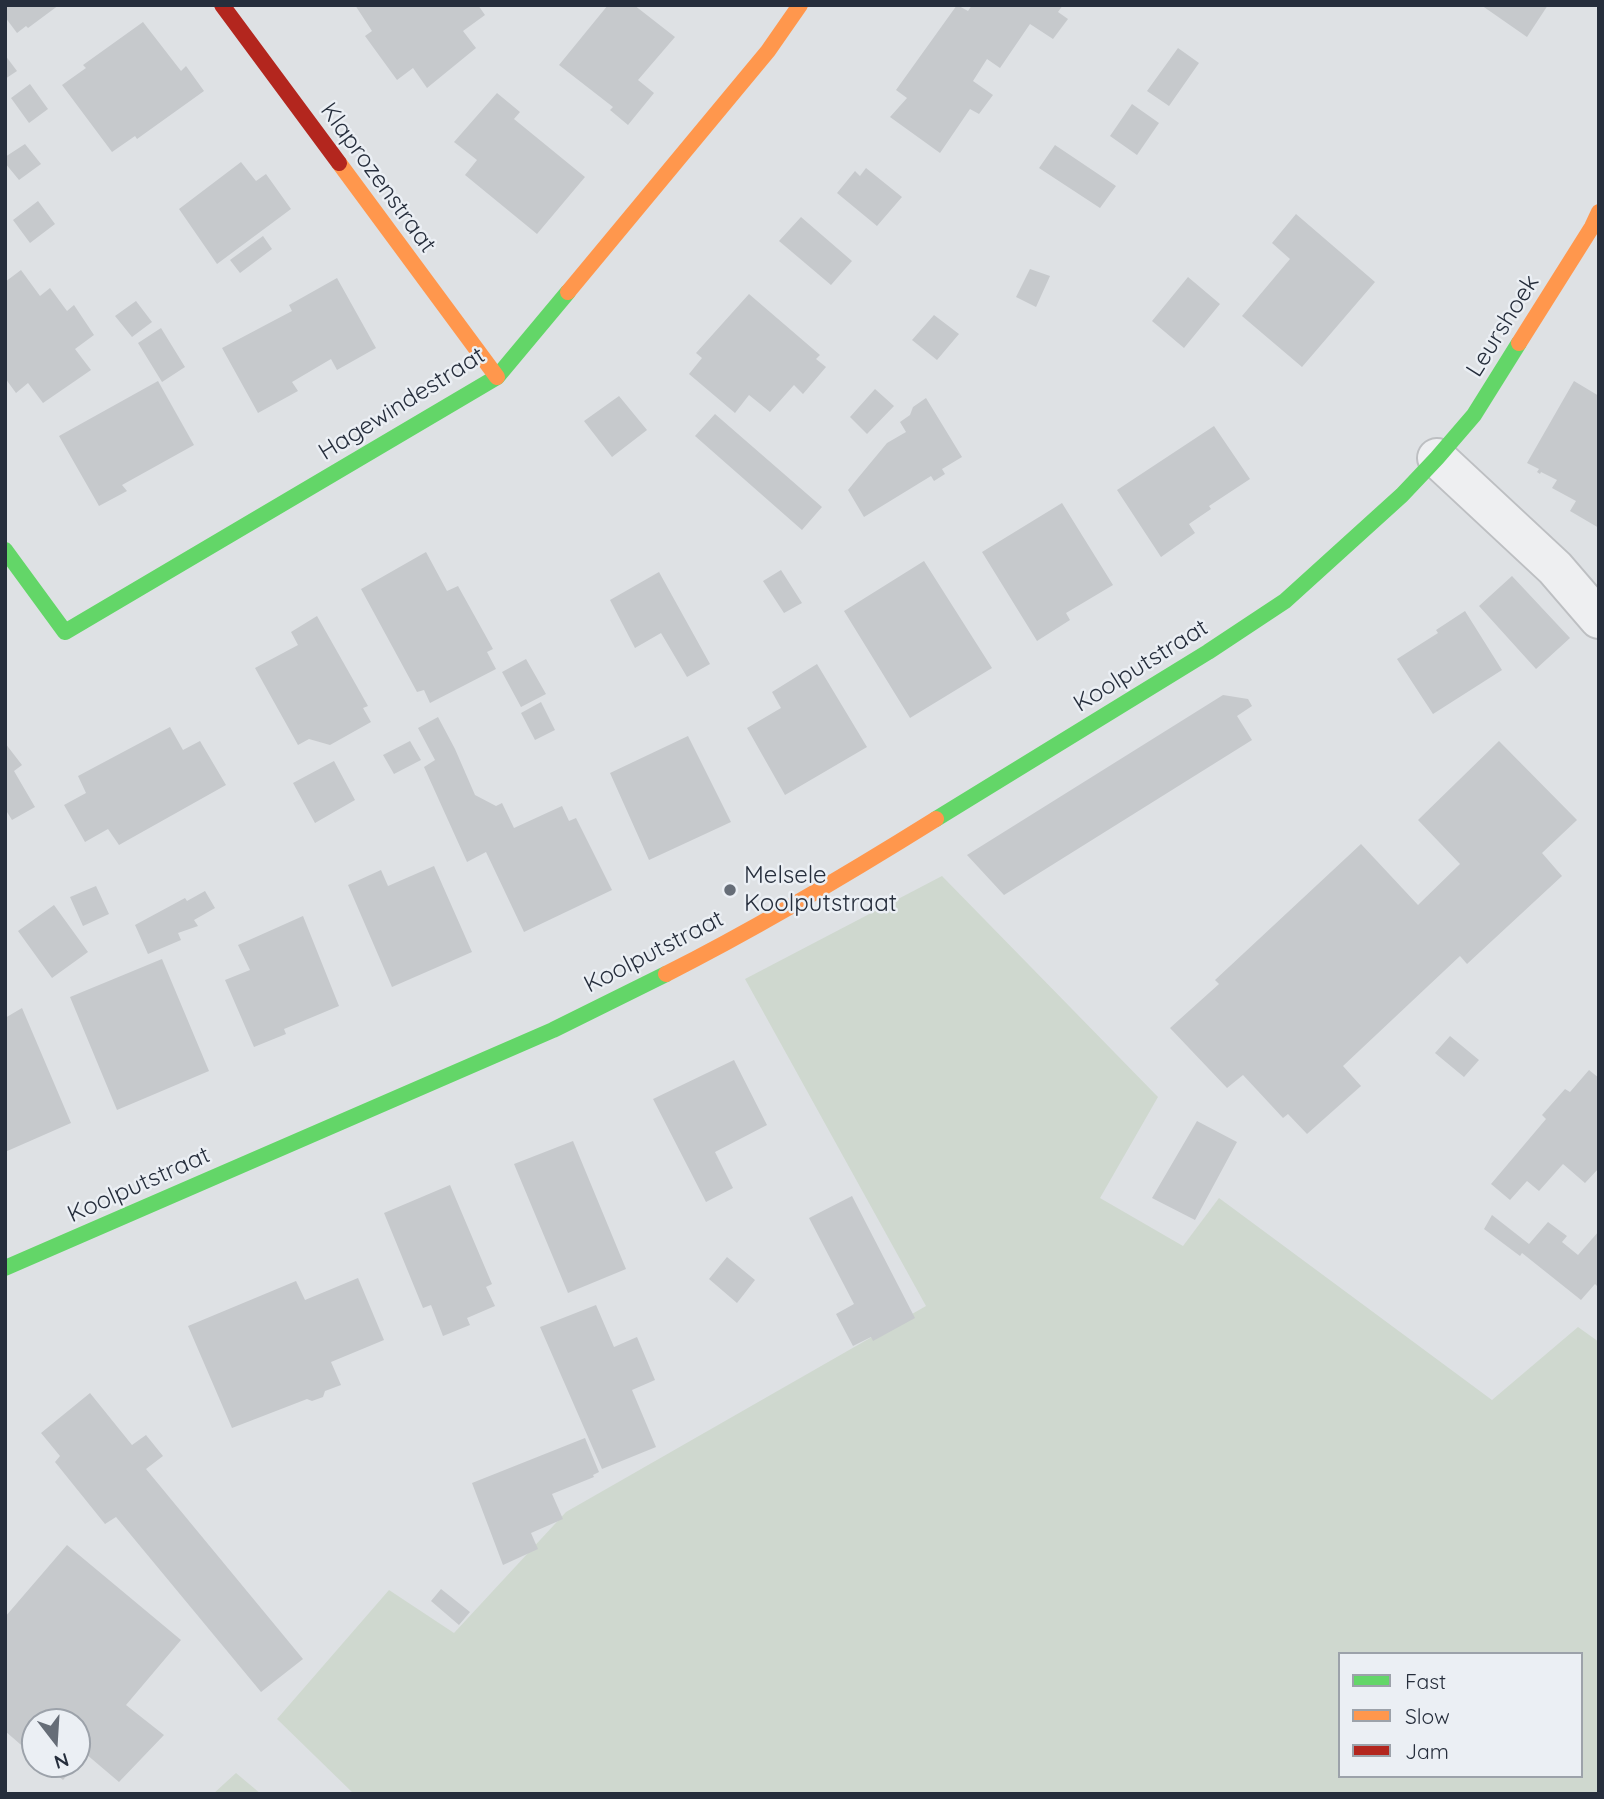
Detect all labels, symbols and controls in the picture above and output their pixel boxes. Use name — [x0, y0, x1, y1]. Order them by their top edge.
street label: Klaprozenstraat — [314, 97, 442, 259]
street label: Leurshoek — [1460, 270, 1546, 382]
street label: Hagewindestraat — [313, 341, 491, 467]
street label: Koolputstraat — [1069, 613, 1213, 719]
place label: Melsele Koolputstraat — [744, 862, 897, 918]
marker: Melsele Koolputstraat — [722, 882, 738, 898]
street label: Koolputstraat — [579, 904, 729, 1000]
street label: Koolputstraat — [63, 1141, 215, 1229]
legend — [1338, 1652, 1583, 1778]
text: Fast — [1405, 1668, 1446, 1694]
text: Slow — [1405, 1703, 1450, 1729]
north arrow — [21, 1708, 91, 1778]
text: Jam — [1405, 1738, 1449, 1764]
text: N — [51, 1748, 72, 1775]

